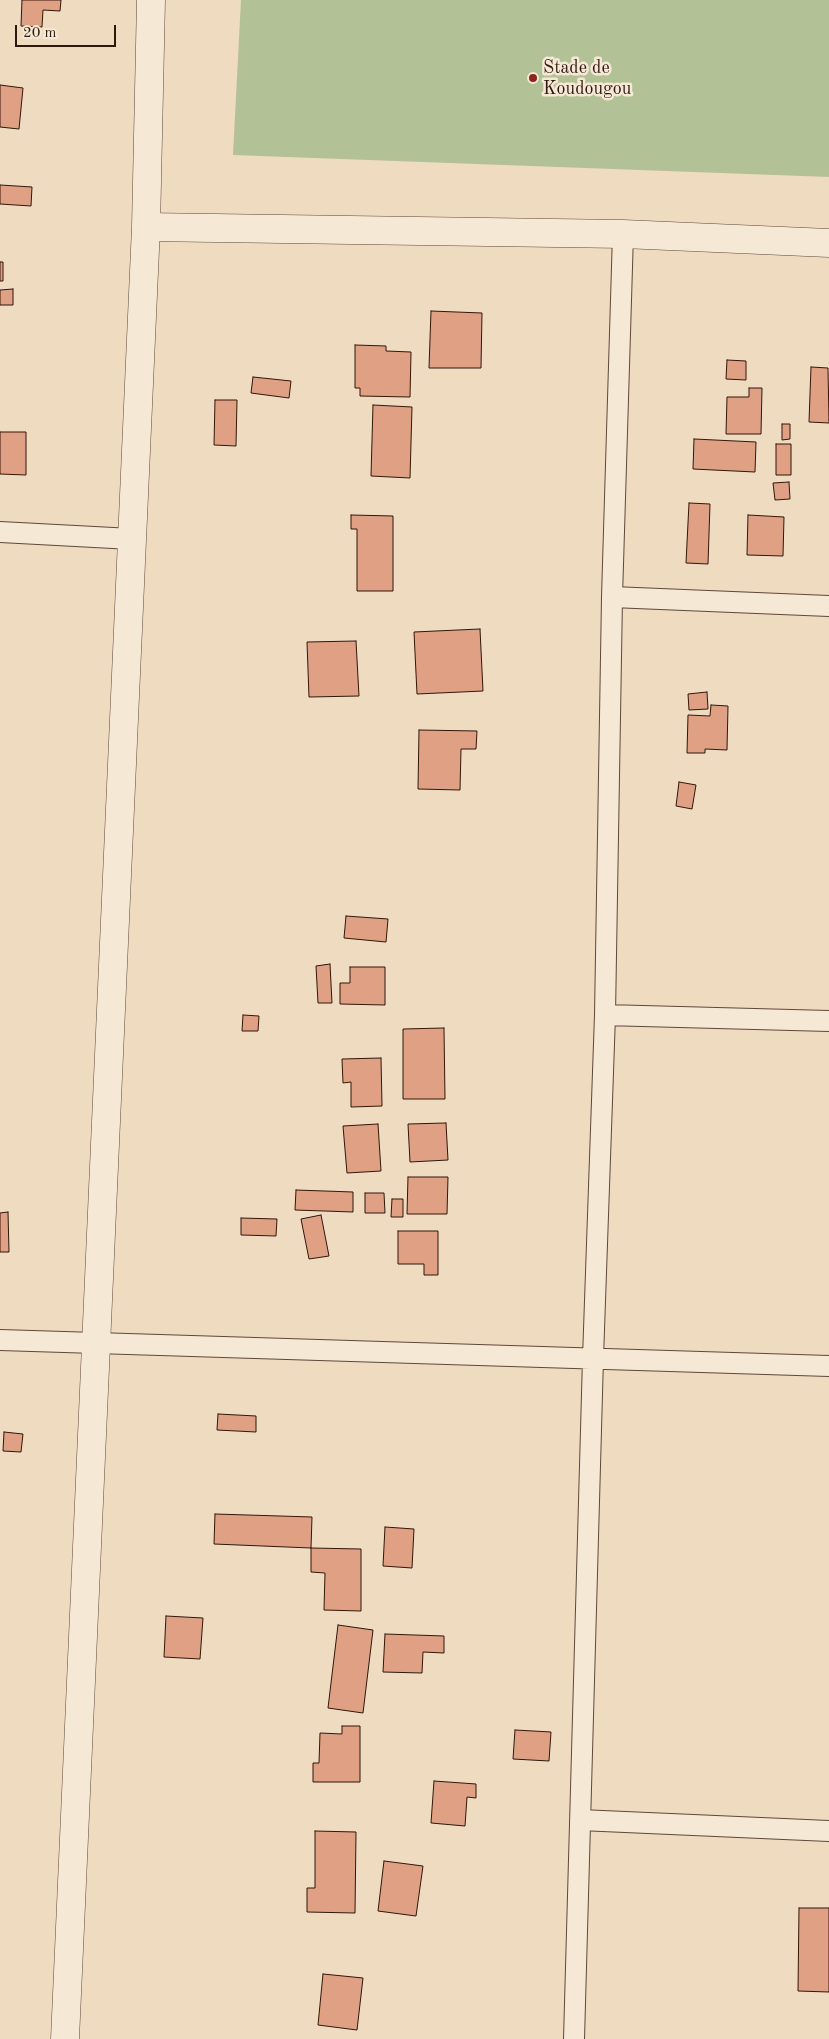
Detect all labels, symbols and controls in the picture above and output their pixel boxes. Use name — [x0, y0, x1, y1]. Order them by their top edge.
scale bar — [18, 15, 119, 47]
text: 20 m — [23, 26, 57, 41]
place label: Stade de Koudougou — [543, 57, 631, 100]
marker: Stade de Koudougou — [527, 72, 539, 84]

